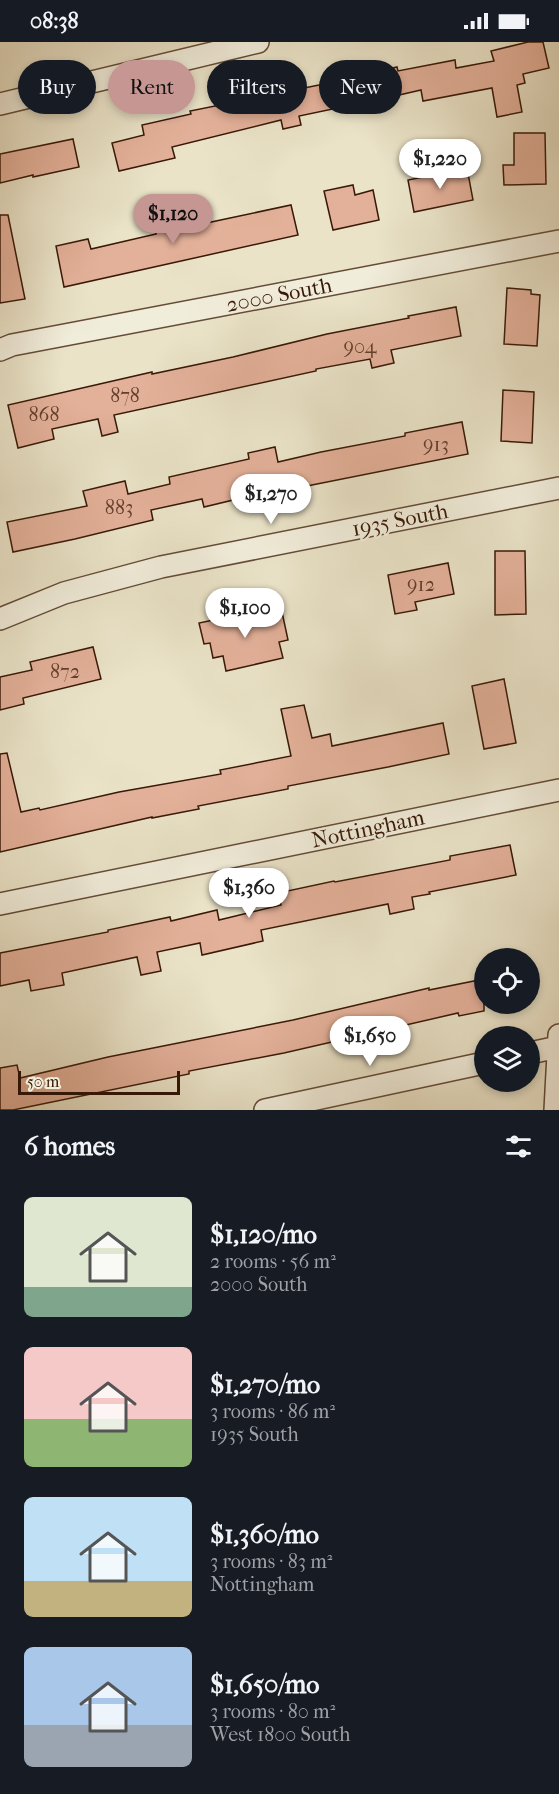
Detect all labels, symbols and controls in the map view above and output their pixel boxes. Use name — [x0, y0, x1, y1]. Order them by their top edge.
text: 08:38 — [30, 8, 79, 34]
chip: Buy — [18, 60, 96, 114]
chip: Rent — [108, 60, 195, 114]
chip: Filters — [207, 60, 307, 114]
chip: New — [319, 60, 402, 114]
pin: $1,220 — [391, 139, 489, 190]
text: $1,220 — [413, 147, 467, 170]
pin: $1,120 — [124, 194, 222, 245]
text: $1,120 — [148, 202, 198, 225]
street label: 2000 South — [224, 272, 335, 318]
house number: 904 — [343, 335, 378, 358]
house number: 878 — [110, 384, 140, 407]
house number: 868 — [29, 403, 59, 426]
house number: 913 — [423, 433, 449, 456]
pin: $1,270 — [222, 474, 320, 525]
text: $1,270 — [244, 482, 298, 505]
house number: 883 — [105, 496, 133, 519]
street label: 1935 South — [350, 498, 451, 542]
house number: 912 — [407, 573, 435, 596]
pin: $1,100 — [196, 588, 294, 639]
text: $1,100 — [219, 596, 271, 619]
house number: 872 — [50, 660, 80, 683]
street label: Nottingham — [309, 804, 428, 854]
pin: $1,360 — [200, 868, 298, 919]
text: $1,360 — [223, 876, 275, 899]
map controls — [474, 948, 540, 1092]
button: locate — [474, 948, 540, 1014]
pin: $1,650 — [321, 1016, 419, 1067]
text: $1,650 — [344, 1024, 396, 1047]
button: layers — [474, 1026, 540, 1092]
scale bar — [18, 1068, 180, 1096]
text: 50 m — [27, 1072, 59, 1091]
icon: filters — [502, 1130, 535, 1163]
text: 6 homes — [24, 1131, 115, 1162]
text: $1,120/mo — [210, 1219, 317, 1250]
icon: home — [72, 1221, 144, 1293]
text: 2 rooms · 56 m² — [210, 1250, 336, 1273]
text: 2000 South — [210, 1273, 308, 1296]
text: $1,270/mo — [210, 1369, 320, 1400]
icon: home — [72, 1371, 144, 1443]
text: 3 rooms · 86 m² — [210, 1400, 335, 1423]
text: 1935 South — [210, 1423, 299, 1446]
text: $1,360/mo — [210, 1519, 319, 1550]
icon: home — [72, 1521, 144, 1593]
text: 3 rooms · 83 m² — [210, 1550, 333, 1573]
text: Nottingham — [210, 1573, 314, 1596]
text: $1,650/mo — [210, 1669, 319, 1700]
icon: home — [72, 1671, 144, 1743]
text: 3 rooms · 80 m² — [210, 1700, 335, 1723]
text: West 1800 South — [210, 1723, 350, 1746]

